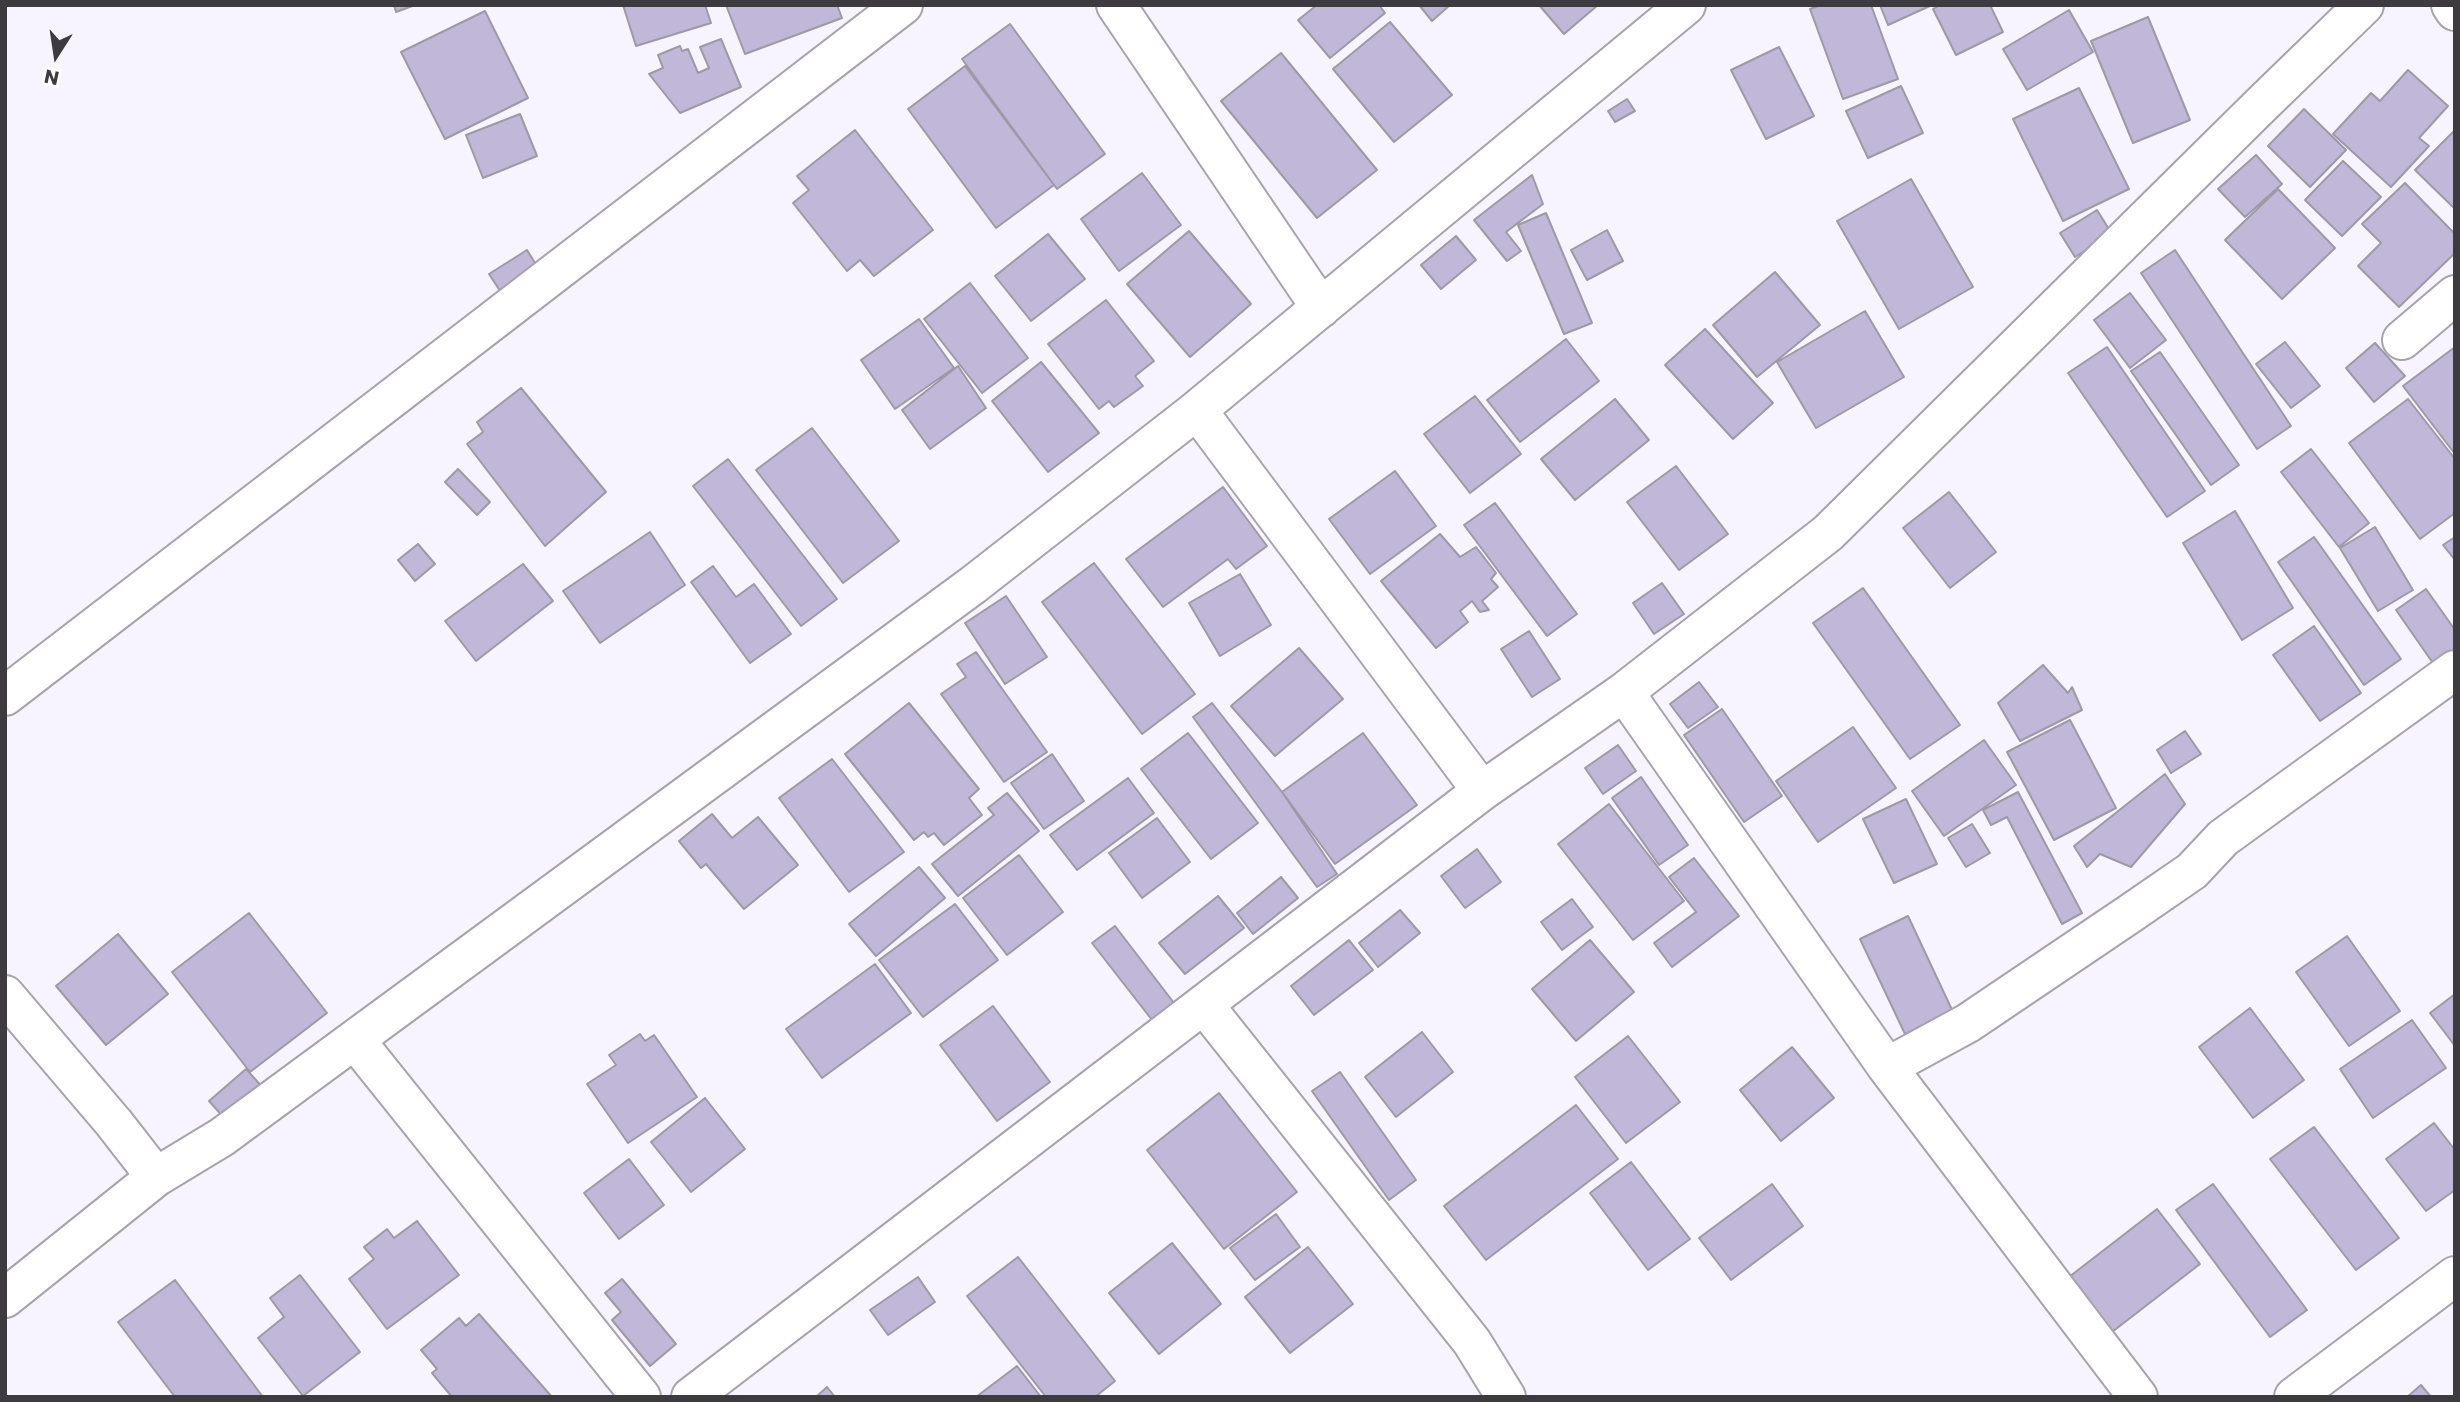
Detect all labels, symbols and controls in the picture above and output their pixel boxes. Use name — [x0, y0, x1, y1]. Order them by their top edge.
north arrow — [21, 21, 91, 91]
text: N — [42, 62, 61, 92]

